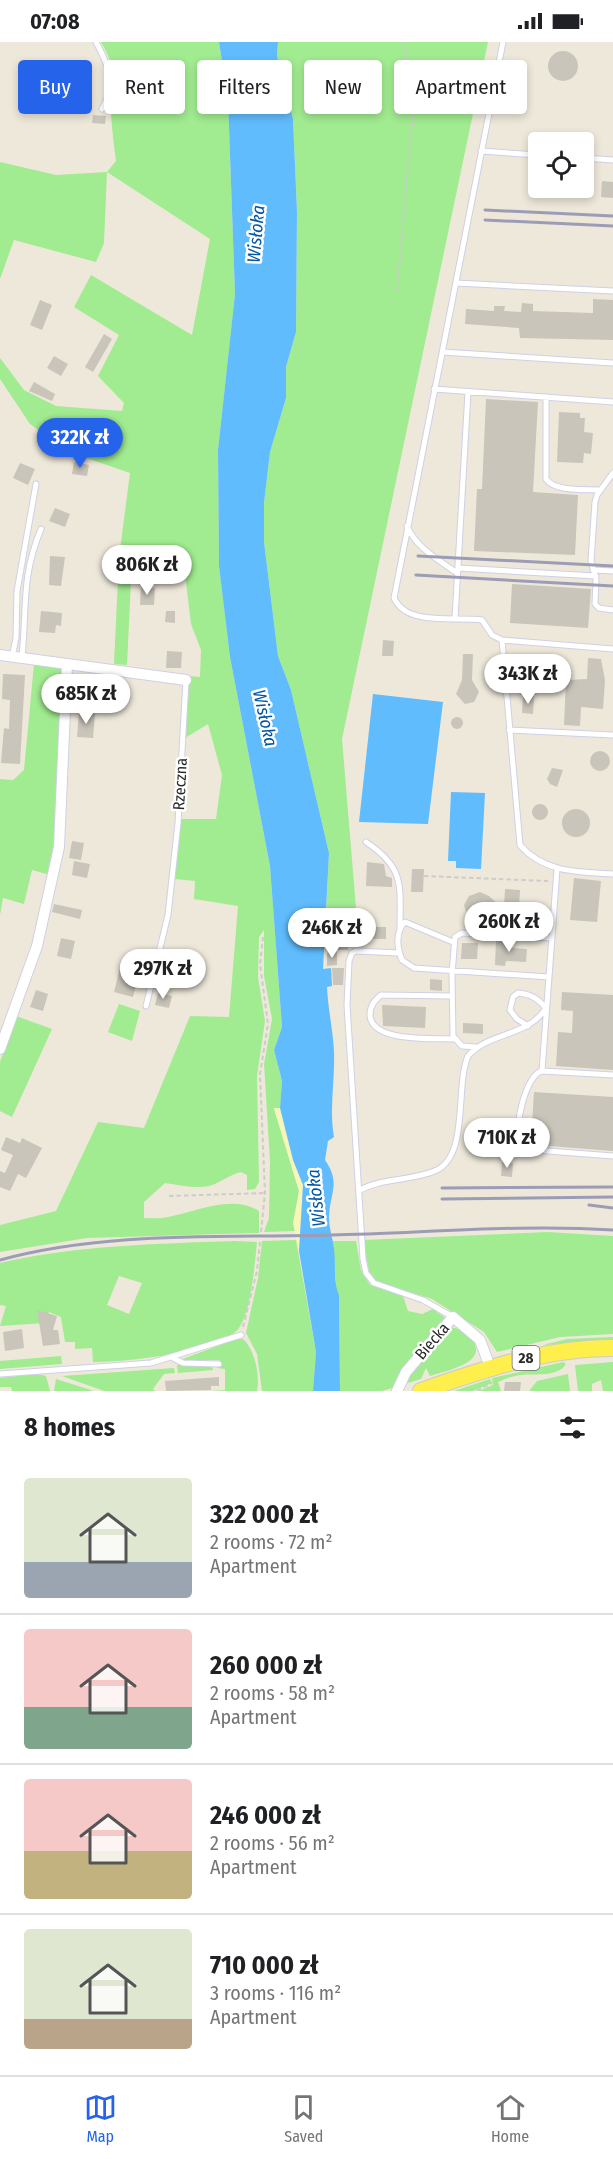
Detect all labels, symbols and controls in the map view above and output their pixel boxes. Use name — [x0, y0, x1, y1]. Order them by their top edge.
text: 07:08 — [30, 8, 80, 35]
chip: Buy — [18, 60, 92, 114]
chip: Rent — [104, 60, 185, 114]
chip: Filters — [197, 60, 292, 114]
chip: New — [304, 60, 382, 114]
chip: Apartment — [394, 60, 527, 114]
map controls — [528, 132, 594, 198]
button: locate — [528, 132, 594, 198]
water label: Wisłoka — [243, 204, 269, 264]
pin: 322K zł — [25, 418, 135, 469]
text: 322K zł — [51, 425, 109, 449]
pin: 806K zł — [92, 545, 202, 596]
text: 806K zł — [116, 552, 178, 576]
pin: 343K zł — [473, 654, 583, 705]
text: 343K zł — [498, 661, 558, 685]
pin: 685K zł — [31, 674, 141, 725]
text: 685K zł — [55, 681, 117, 705]
water label: Wisłoka — [248, 687, 282, 749]
street label: Rzeczna — [169, 757, 191, 811]
pin: 260K zł — [454, 902, 564, 953]
pin: 246K zł — [277, 908, 387, 959]
text: 260K zł — [478, 909, 540, 933]
text: 246K zł — [302, 915, 362, 939]
pin: 297K zł — [108, 949, 218, 1000]
text: 297K zł — [134, 956, 192, 980]
pin: 710K zł — [452, 1118, 562, 1169]
text: 710K zł — [478, 1125, 536, 1149]
water label: Wisłoka — [302, 1168, 330, 1228]
street label: Biecka — [411, 1319, 453, 1363]
road number: 28 — [512, 1346, 540, 1370]
icon: filters — [556, 1411, 589, 1444]
text: 8 homes — [24, 1412, 115, 1443]
text: 322 000 zł — [210, 1499, 319, 1530]
icon: home — [72, 1502, 144, 1574]
text: 2 rooms · 72 m² — [210, 1530, 332, 1554]
text: Apartment — [210, 1554, 297, 1578]
text: 260 000 zł — [210, 1650, 322, 1681]
icon: home — [72, 1653, 144, 1725]
text: 2 rooms · 58 m² — [210, 1681, 335, 1705]
text: Apartment — [210, 1705, 297, 1729]
text: 246 000 zł — [210, 1800, 321, 1831]
icon: home — [72, 1803, 144, 1875]
text: 2 rooms · 56 m² — [210, 1831, 335, 1855]
text: Apartment — [210, 1855, 297, 1879]
text: 710 000 zł — [210, 1950, 319, 1981]
icon: home — [72, 1953, 144, 2025]
text: 3 rooms · 116 m² — [210, 1981, 341, 2005]
text: Apartment — [210, 2005, 297, 2029]
tab: Map — [84, 2091, 117, 2146]
tab: Saved — [284, 2091, 323, 2146]
tab: Home — [491, 2091, 529, 2146]

